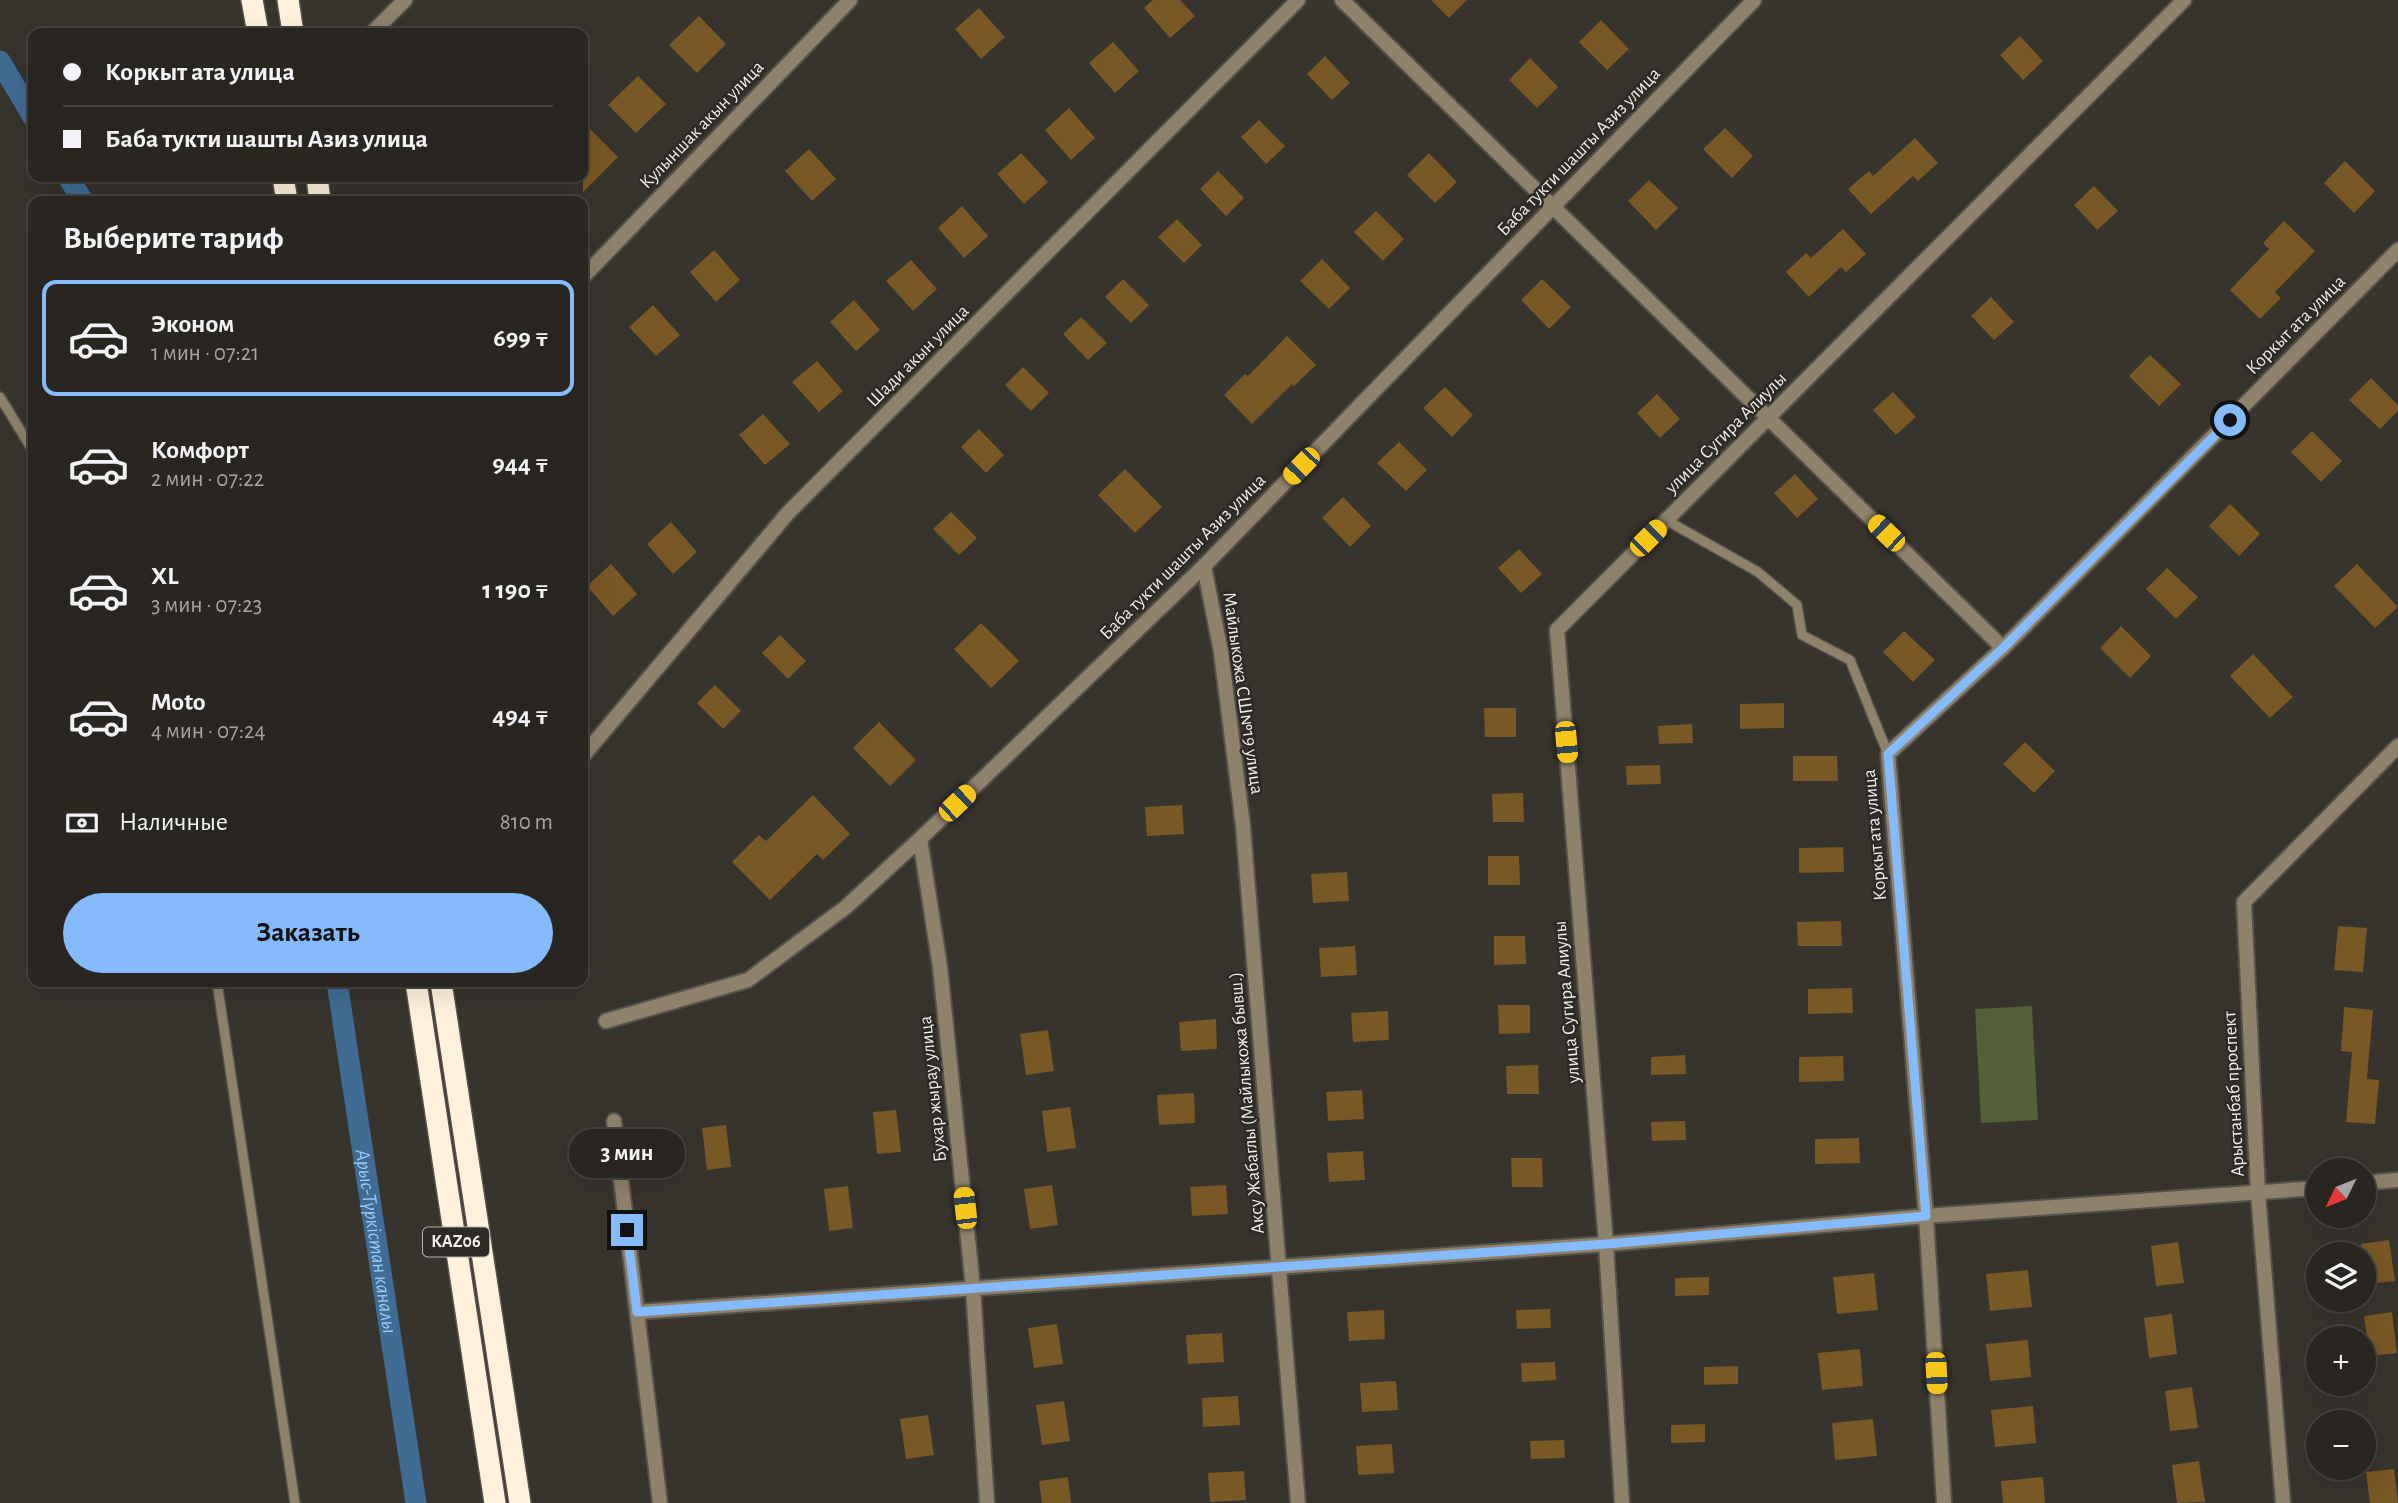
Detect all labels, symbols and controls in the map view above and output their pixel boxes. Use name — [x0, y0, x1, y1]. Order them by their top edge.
street label: Кулыншак акын улица — [636, 57, 768, 193]
text: Коркыт ата улица — [105, 59, 295, 85]
street label: Баба тукти шашты Азиз улица — [1494, 64, 1664, 240]
text: Баба тукти шашты Азиз улица — [105, 126, 428, 152]
text: Выберите тариф — [63, 222, 284, 254]
street label: Коркыт ата улица — [2243, 271, 2350, 378]
street label: Шади акын улица — [863, 301, 973, 411]
icon: car — [67, 307, 130, 370]
text: Эконом — [151, 311, 234, 337]
text: 699 ₸ — [493, 325, 549, 351]
text: 1 мин · 07:21 — [151, 342, 259, 365]
street label: улица Сугира Алиулы — [1661, 369, 1790, 498]
route start — [2214, 404, 2246, 436]
icon: car — [67, 433, 130, 496]
text: Комфорт — [151, 437, 249, 463]
car — [1279, 444, 1324, 488]
text: 944 ₸ — [492, 451, 549, 477]
text: 2 мин · 07:22 — [151, 468, 264, 491]
street label: Баба тукти шашты Азиз улица — [1096, 470, 1270, 644]
car — [1864, 511, 1909, 555]
car — [1626, 516, 1671, 560]
icon: car — [67, 559, 130, 622]
text: XL — [151, 563, 178, 589]
text: 1 190 ₸ — [482, 577, 549, 603]
street label: Майлыкожа СШ№19 улица — [1219, 591, 1267, 796]
text: 3 мин · 07:23 — [151, 594, 262, 617]
icon: car — [67, 685, 130, 748]
text: Moto — [151, 689, 206, 715]
text: 494 ₸ — [492, 703, 549, 729]
text: 4 мин · 07:24 — [151, 720, 265, 743]
car — [1554, 720, 1579, 764]
street label: Коркыт ата улица — [1860, 768, 1890, 901]
car — [935, 781, 980, 825]
icon: cash — [63, 804, 101, 842]
text: Наличные — [119, 809, 228, 835]
text: 810 m — [500, 811, 553, 834]
button: Заказать — [63, 893, 553, 973]
street label: улица Сугира Алиулы — [1550, 920, 1584, 1085]
street label: Аксу Жабаглы (Майлыкожа бывш.) — [1226, 971, 1268, 1235]
street label: Арыстанбаб проспект — [2220, 1011, 2248, 1177]
street label: Бухар жырау улица — [916, 1015, 950, 1163]
callout: 3 мин — [569, 1128, 685, 1178]
text: 3 мин — [601, 1142, 653, 1165]
water label: Арыс-Түркістан каналы — [352, 1146, 401, 1335]
north arrow — [2306, 1158, 2376, 1228]
map controls — [2306, 1158, 2376, 1480]
car — [953, 1186, 978, 1230]
route end — [611, 1214, 643, 1246]
road number: KАZ06 — [423, 1227, 489, 1256]
button: layers — [2306, 1242, 2376, 1312]
button: + — [2306, 1326, 2376, 1396]
car — [1925, 1351, 1948, 1395]
button: − — [2306, 1410, 2376, 1480]

